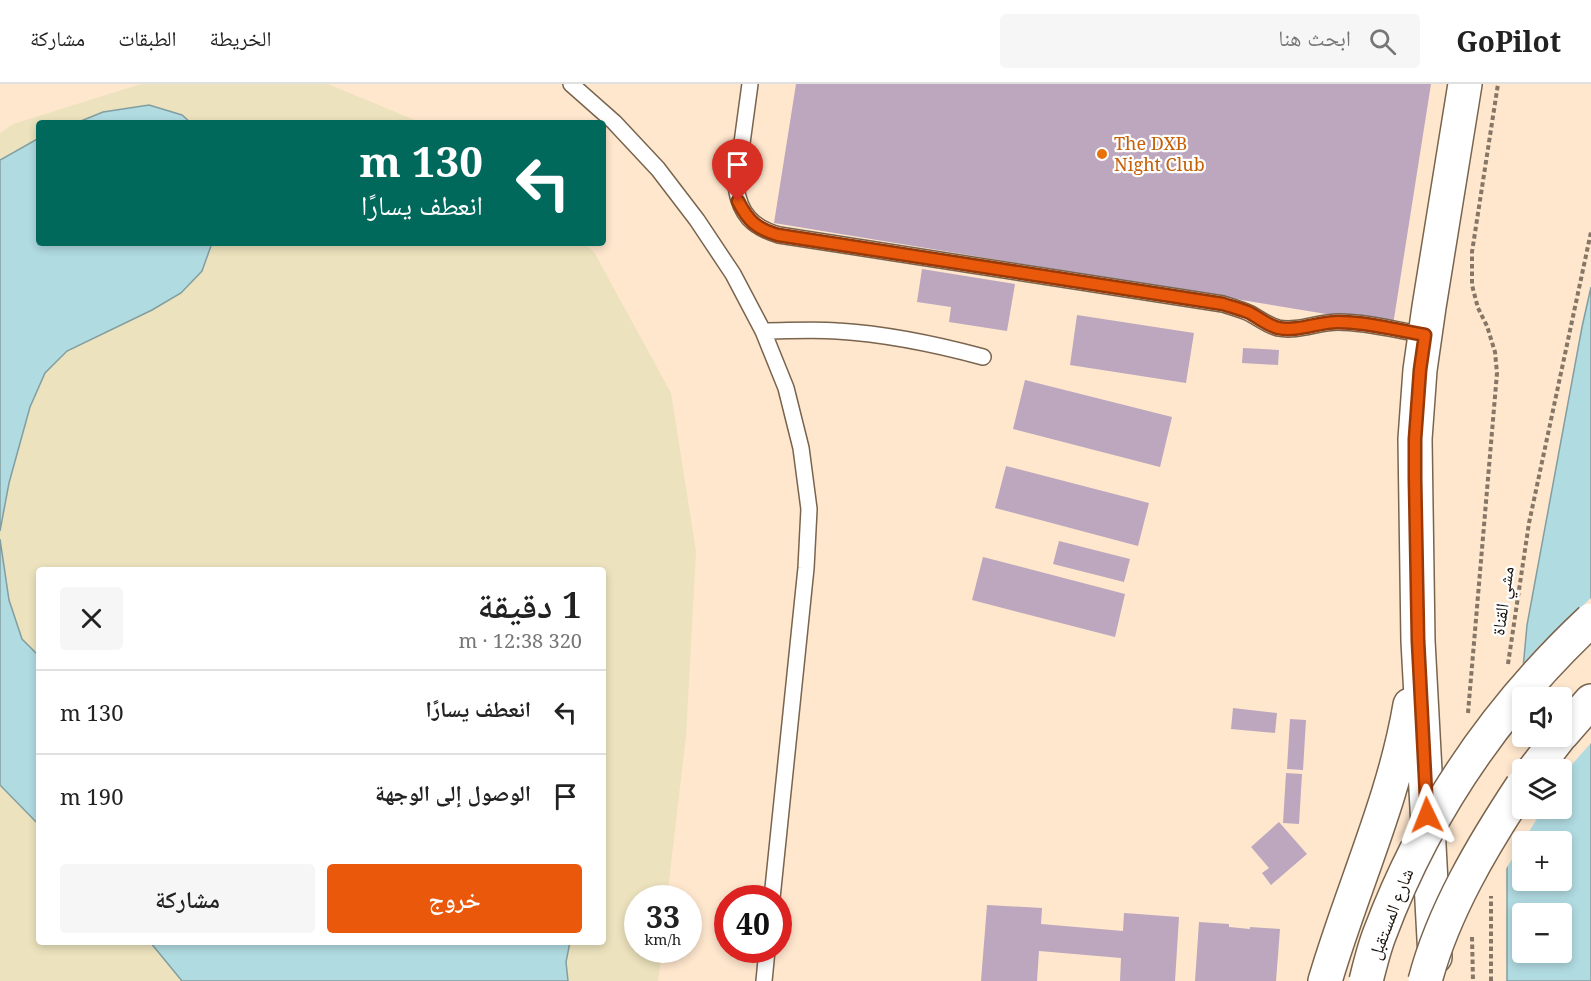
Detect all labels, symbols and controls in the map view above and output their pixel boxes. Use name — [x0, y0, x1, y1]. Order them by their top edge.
search box — [1000, 14, 1420, 68]
text: ابحث هنا — [1278, 22, 1351, 52]
text: GoPilot — [1456, 22, 1561, 60]
text: مشاركة — [30, 24, 85, 52]
text: الطبقات — [118, 24, 177, 52]
text: الخريطة — [210, 24, 271, 52]
icon: search — [1366, 25, 1399, 58]
place label: The DXB Night Club — [1114, 131, 1205, 176]
text: 130 m — [359, 132, 483, 189]
pin — [712, 139, 763, 201]
icon: left — [504, 144, 582, 222]
marker: The DXB Night Club — [1095, 147, 1109, 161]
icon: arrive — [721, 148, 754, 181]
text: انعطف يسارًا — [361, 186, 483, 223]
street label: مشي القناة — [1485, 565, 1522, 637]
text: 1 دقيقة — [478, 580, 582, 629]
button: close — [60, 587, 123, 650]
text: 320 m · 12:38 — [459, 627, 582, 654]
map controls — [1512, 687, 1572, 963]
button: sound — [1512, 687, 1572, 747]
text: انعطف يسارًا — [426, 693, 531, 723]
icon: left — [549, 696, 582, 729]
text: 130 m — [60, 697, 123, 727]
button: layers — [1512, 759, 1572, 819]
text: الوصول إلى الوجهة — [375, 777, 531, 807]
icon: arrive — [549, 780, 582, 813]
text: 190 m — [60, 781, 123, 811]
position arrow — [1395, 783, 1459, 847]
button: + — [1512, 831, 1572, 891]
button: مشاركة — [60, 864, 315, 933]
button: خروج — [327, 864, 582, 933]
street label: شارع المستقبل — [1362, 865, 1418, 963]
speed limit sign: 40 — [714, 885, 792, 963]
text: 33 — [646, 896, 680, 937]
button: − — [1512, 903, 1572, 963]
text: km/h — [645, 929, 681, 949]

